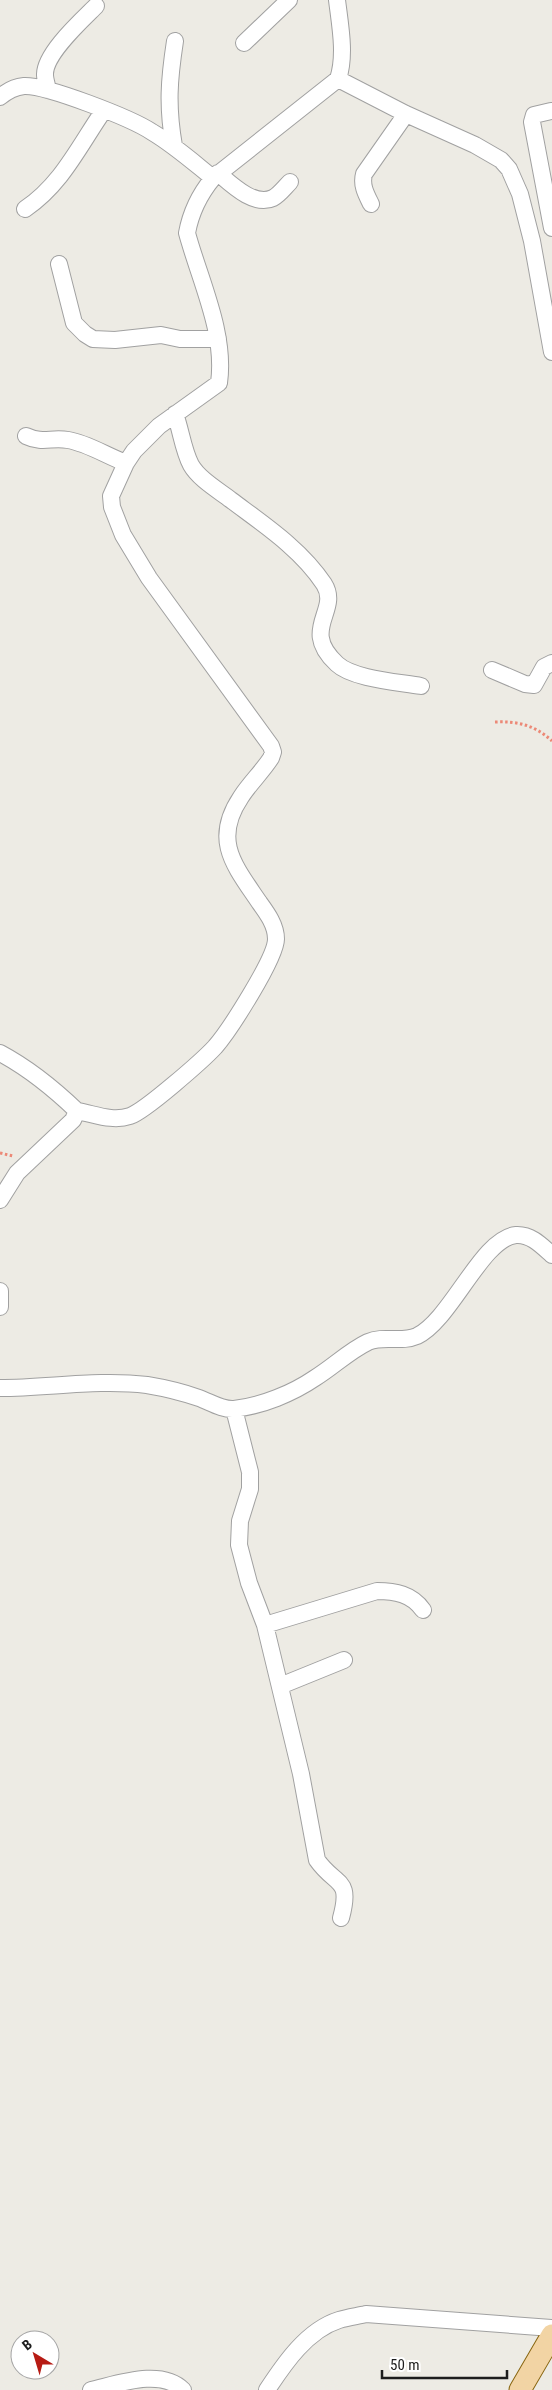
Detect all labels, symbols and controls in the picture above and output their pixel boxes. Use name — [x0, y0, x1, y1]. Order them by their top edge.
north arrow — [10, 2330, 60, 2380]
text: B — [19, 2336, 35, 2353]
scale bar — [382, 2348, 507, 2380]
text: 50 m — [390, 2356, 420, 2374]

